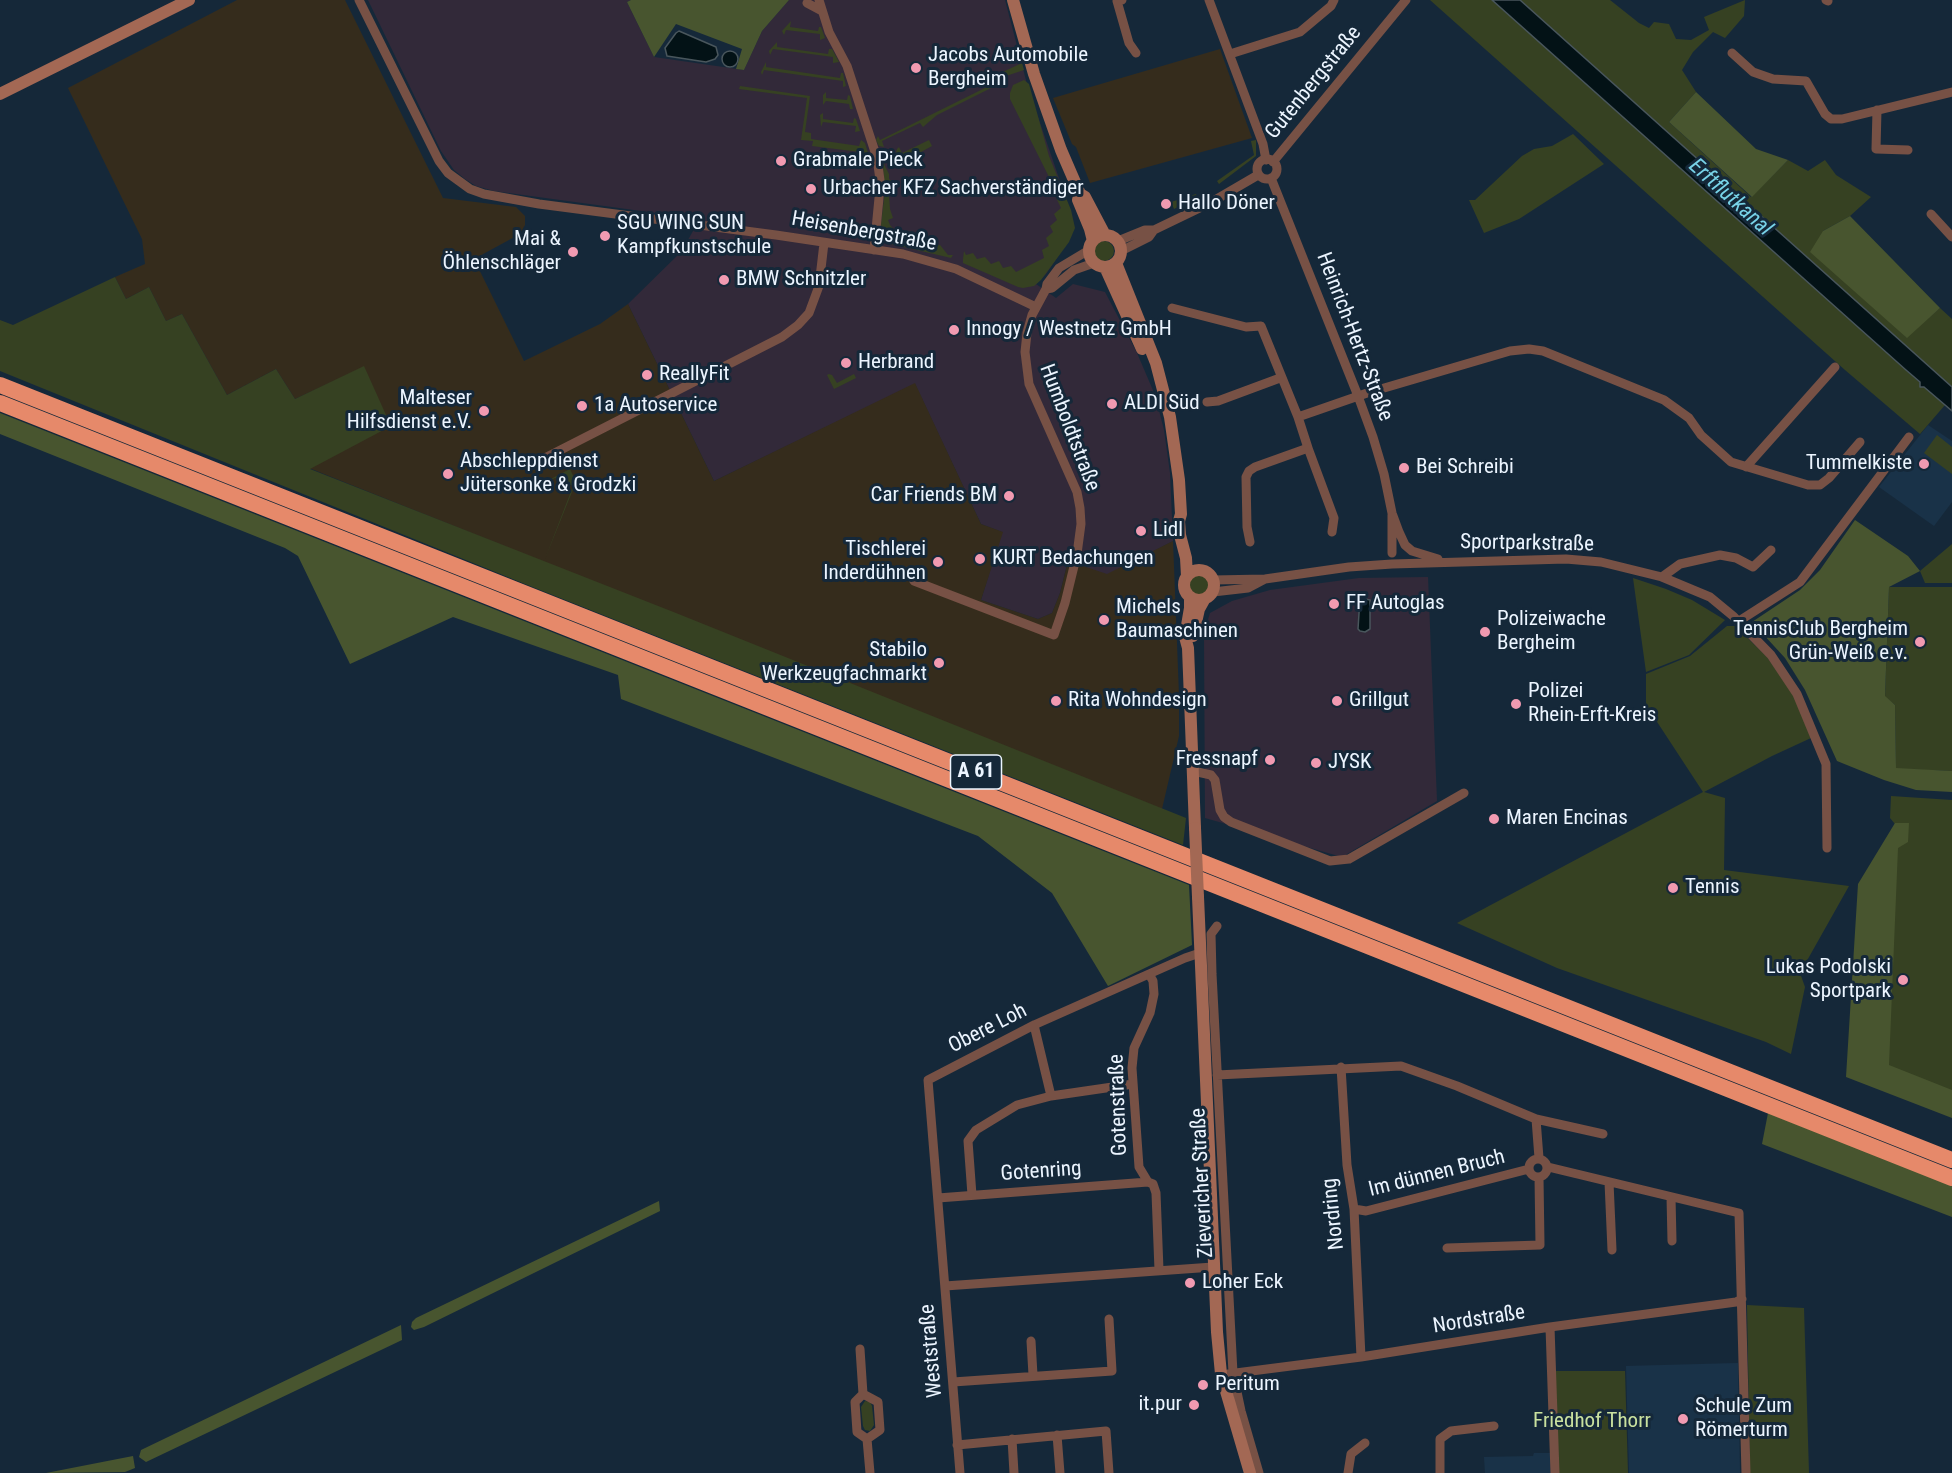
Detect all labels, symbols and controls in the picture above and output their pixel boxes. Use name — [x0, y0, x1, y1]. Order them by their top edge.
street label: Gutenbergstraße — [1261, 21, 1367, 145]
place label: Jacobs Automobile Bergheim — [928, 43, 1088, 93]
marker: Jacobs Automobile Bergheim — [909, 61, 923, 75]
place label: Grabmale Pieck — [793, 148, 923, 174]
marker: Grabmale Pieck — [774, 154, 788, 168]
water label: Erftflutkanal — [1683, 154, 1777, 242]
place label: Urbacher KFZ Sachverständiger — [823, 176, 1084, 202]
marker: Urbacher KFZ Sachverständiger — [804, 182, 818, 196]
place label: Hallo Döner — [1178, 191, 1275, 217]
marker: Hallo Döner — [1159, 197, 1173, 211]
street label: Heisenbergstraße — [790, 207, 938, 257]
place label: SGU WING SUN Kampfkunstschule — [617, 211, 771, 261]
place label: Mai & Öhlenschläger — [443, 227, 561, 277]
marker: SGU WING SUN Kampfkunstschule — [598, 229, 612, 243]
marker: Mai & Öhlenschläger — [566, 245, 580, 259]
street label: Heinrich-Hertz-Straße — [1310, 249, 1398, 425]
place label: BMW Schnitzler — [736, 267, 866, 293]
marker: BMW Schnitzler — [717, 273, 731, 287]
place label: Innogy / Westnetz GmbH — [966, 317, 1172, 343]
marker: Innogy / Westnetz GmbH — [947, 323, 961, 337]
place label: Herbrand — [858, 350, 934, 376]
marker: Herbrand — [839, 356, 853, 370]
street label: Humboldtstraße — [1033, 361, 1105, 495]
place label: ReallyFit — [659, 362, 730, 388]
marker: ReallyFit — [640, 368, 654, 382]
place label: Malteser Hilfsdienst e.V. — [347, 386, 472, 436]
place label: ALDI Süd — [1124, 391, 1200, 417]
place label: 1a Autoservice — [594, 393, 717, 419]
marker: ALDI Süd — [1105, 397, 1119, 411]
marker: 1a Autoservice — [575, 399, 589, 413]
marker: Malteser Hilfsdienst e.V. — [477, 404, 491, 418]
place label: Abschleppdienst Jütersonke & Grodzki — [460, 449, 636, 499]
place label: Tummelkiste — [1806, 451, 1912, 477]
place label: Bei Schreibi — [1416, 455, 1514, 481]
marker: Tummelkiste — [1917, 457, 1931, 471]
marker: Bei Schreibi — [1397, 461, 1411, 475]
marker: Abschleppdienst Jütersonke & Grodzki — [441, 467, 455, 481]
place label: Car Friends BM — [871, 483, 997, 509]
marker: Car Friends BM — [1002, 489, 1016, 503]
place label: Lidl — [1153, 518, 1183, 544]
marker: Lidl — [1134, 524, 1148, 538]
street label: Sportparkstraße — [1460, 530, 1594, 558]
place label: Tischlerei Inderdühnen — [823, 537, 926, 587]
place label: KURT Bedachungen — [992, 546, 1154, 572]
marker: KURT Bedachungen — [973, 552, 987, 566]
marker: Tischlerei Inderdühnen — [931, 555, 945, 569]
place label: FF Autoglas — [1346, 591, 1445, 617]
place label: Michels Baumaschinen — [1116, 595, 1238, 645]
marker: FF Autoglas — [1327, 597, 1341, 611]
place label: Polizeiwache Bergheim — [1497, 607, 1606, 657]
marker: Michels Baumaschinen — [1097, 613, 1111, 627]
place label: TennisClub Bergheim Grün-Weiß e.v. — [1733, 617, 1908, 667]
marker: Polizeiwache Bergheim — [1478, 625, 1492, 639]
marker: TennisClub Bergheim Grün-Weiß e.v. — [1913, 635, 1927, 649]
place label: Stabilo Werkzeugfachmarkt — [762, 638, 927, 688]
marker: Stabilo Werkzeugfachmarkt — [932, 656, 946, 670]
place label: Polizei Rhein-Erft-Kreis — [1528, 679, 1656, 729]
place label: Rita Wohndesign — [1068, 688, 1207, 714]
place label: Grillgut — [1349, 688, 1409, 714]
marker: Rita Wohndesign — [1049, 694, 1063, 708]
marker: Grillgut — [1330, 694, 1344, 708]
marker: Polizei Rhein-Erft-Kreis — [1509, 697, 1523, 711]
place label: Fressnapf — [1176, 747, 1258, 773]
place label: JYSK — [1328, 750, 1371, 776]
marker: Fressnapf — [1263, 753, 1277, 767]
road number: A 61 — [950, 755, 1002, 789]
marker: JYSK — [1309, 756, 1323, 770]
place label: Maren Encinas — [1506, 806, 1628, 832]
marker: Maren Encinas — [1487, 812, 1501, 826]
place label: Tennis — [1685, 875, 1739, 901]
marker: Tennis — [1666, 881, 1680, 895]
place label: Lukas Podolski Sportpark — [1766, 955, 1891, 1005]
marker: Lukas Podolski Sportpark — [1896, 973, 1910, 987]
street label: Obere Loh — [945, 999, 1031, 1059]
street label: Gotenstraße — [1105, 1054, 1133, 1156]
street label: Zievericher Straße — [1186, 1107, 1220, 1259]
street label: Im dünnen Bruch — [1366, 1145, 1508, 1203]
street label: Gotenring — [1000, 1157, 1082, 1187]
street label: Nordring — [1318, 1177, 1350, 1251]
place label: Loher Eck — [1202, 1270, 1283, 1296]
marker: Loher Eck — [1183, 1276, 1197, 1290]
street label: Nordstraße — [1431, 1300, 1527, 1340]
street label: Weststraße — [915, 1303, 949, 1399]
place label: Peritum — [1215, 1372, 1280, 1398]
marker: Peritum — [1196, 1378, 1210, 1392]
place label: it.pur — [1139, 1392, 1182, 1418]
place label: Schule Zum Römerturm — [1695, 1394, 1792, 1444]
marker: it.pur — [1187, 1398, 1201, 1412]
park label: Friedhof Thorr — [1533, 1409, 1651, 1435]
marker: Schule Zum Römerturm — [1676, 1412, 1690, 1426]

